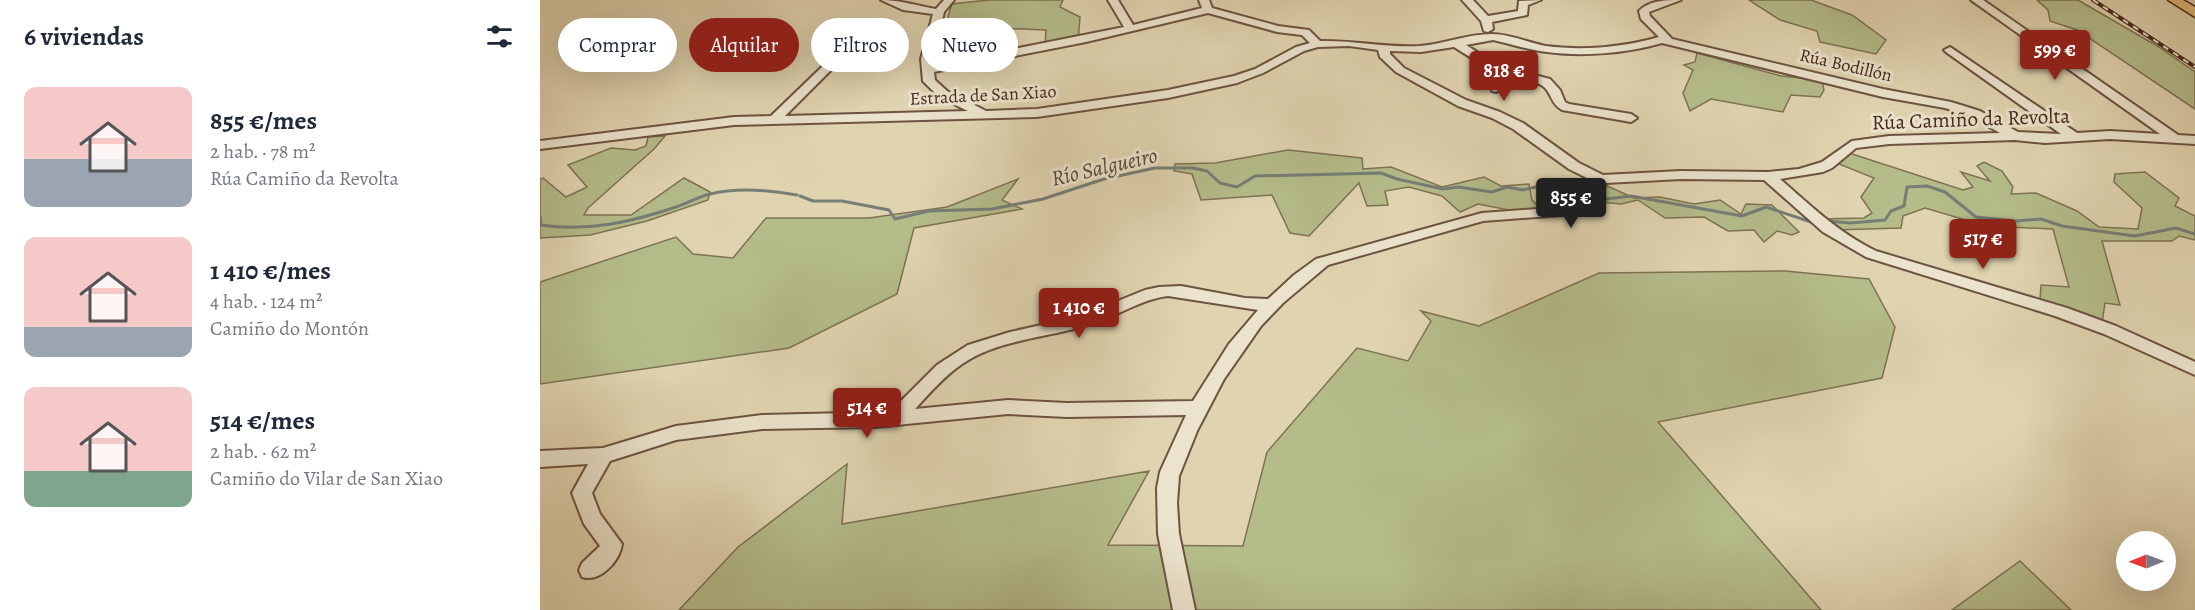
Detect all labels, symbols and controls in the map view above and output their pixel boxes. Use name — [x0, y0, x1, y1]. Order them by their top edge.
chip: Comprar — [558, 18, 677, 72]
chip: Alquilar — [689, 18, 799, 72]
chip: Filtros — [811, 18, 909, 72]
chip: Nuevo — [921, 18, 1018, 72]
text: 6 viviendas — [24, 19, 144, 54]
icon: filters — [483, 20, 516, 53]
pin: 599 € — [2013, 30, 2097, 81]
text: 599 € — [2034, 36, 2076, 63]
street label: Rúa Bodillón — [1797, 43, 1895, 87]
pin: 818 € — [1462, 51, 1546, 102]
text: 818 € — [1483, 57, 1525, 84]
street label: Estrada de San Xiao — [909, 79, 1057, 111]
street label: Rúa Camiño da Revolta — [1871, 102, 2071, 136]
text: 855 €/mes — [210, 103, 317, 138]
icon: home — [72, 111, 144, 183]
text: 2 hab. · 78 m² — [210, 138, 316, 165]
water label: Río Salgueiro — [1048, 140, 1160, 194]
text: Rúa Camiño da Revolta — [210, 165, 399, 192]
pin: 855 € — [1529, 178, 1613, 229]
text: 855 € — [1550, 184, 1592, 211]
pin: 517 € — [1941, 219, 2025, 270]
text: 517 € — [1963, 225, 2003, 252]
text: 1 410 €/mes — [210, 253, 331, 288]
icon: home — [72, 261, 144, 333]
text: 4 hab. · 124 m² — [210, 288, 323, 315]
pin: 1 410 € — [1024, 288, 1134, 339]
text: 1 410 € — [1053, 294, 1105, 321]
text: Camiño do Montón — [210, 315, 369, 342]
pin: 514 € — [825, 388, 909, 439]
text: 514 € — [847, 394, 887, 421]
text: 514 €/mes — [210, 403, 315, 438]
icon: home — [72, 411, 144, 483]
text: 2 hab. · 62 m² — [210, 438, 316, 465]
text: Camiño do Vilar de San Xiao — [210, 465, 443, 492]
north arrow — [2116, 531, 2176, 591]
map controls — [2116, 531, 2176, 591]

